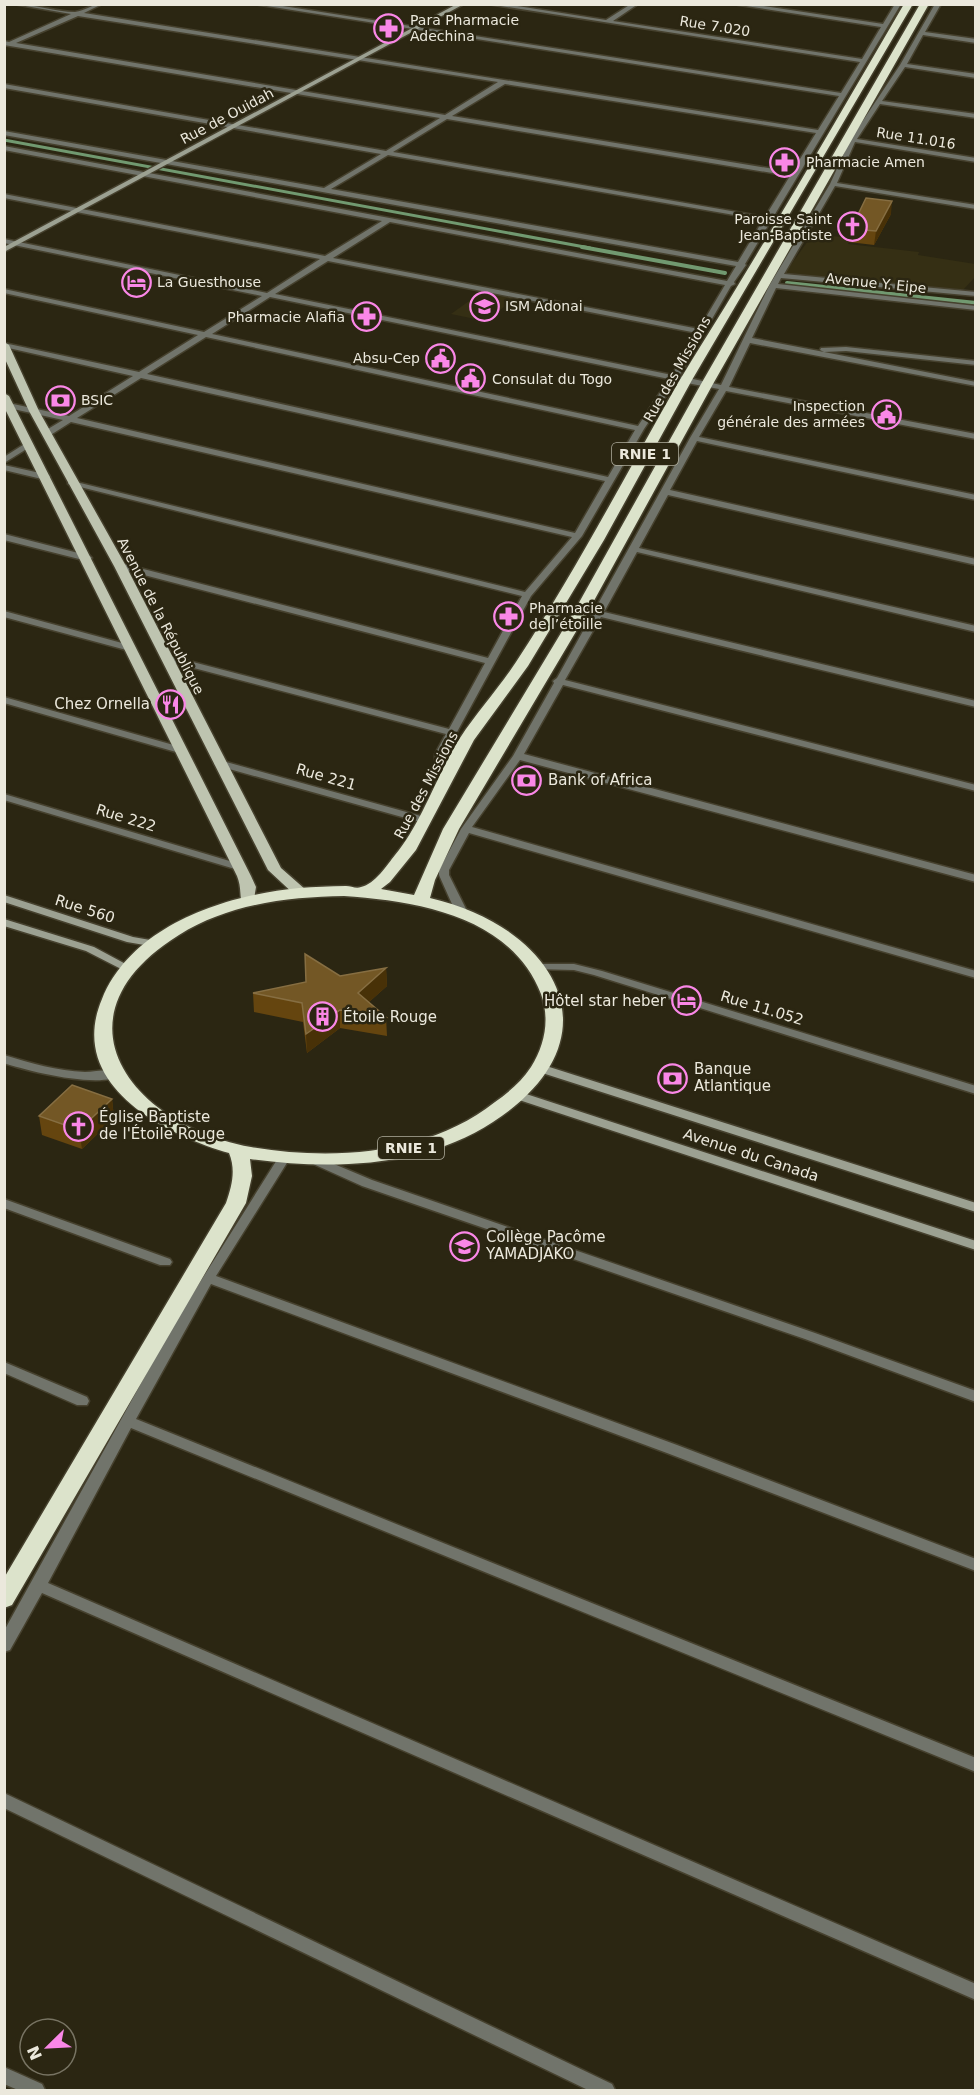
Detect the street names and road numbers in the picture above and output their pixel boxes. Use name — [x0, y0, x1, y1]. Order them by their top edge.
street label: Rue 7.020 — [679, 13, 751, 39]
street label: Rue de Ouidah — [178, 85, 276, 147]
street label: Rue 11.016 — [875, 124, 957, 152]
street label: Avenue Y. Eipe — [825, 270, 927, 296]
street label: Rue des Missions — [640, 313, 714, 425]
road number: RNIE 1 — [612, 443, 678, 465]
street label: Avenue de la République — [114, 535, 208, 697]
street label: Rue des Missions — [391, 729, 461, 841]
street label: Rue 221 — [294, 760, 358, 794]
street label: Rue 222 — [94, 800, 158, 836]
street label: Rue 560 — [53, 891, 117, 927]
street label: Rue 11.052 — [718, 987, 806, 1029]
street label: Avenue du Canada — [681, 1125, 821, 1185]
road number: RNIE 1 — [378, 1137, 444, 1159]

